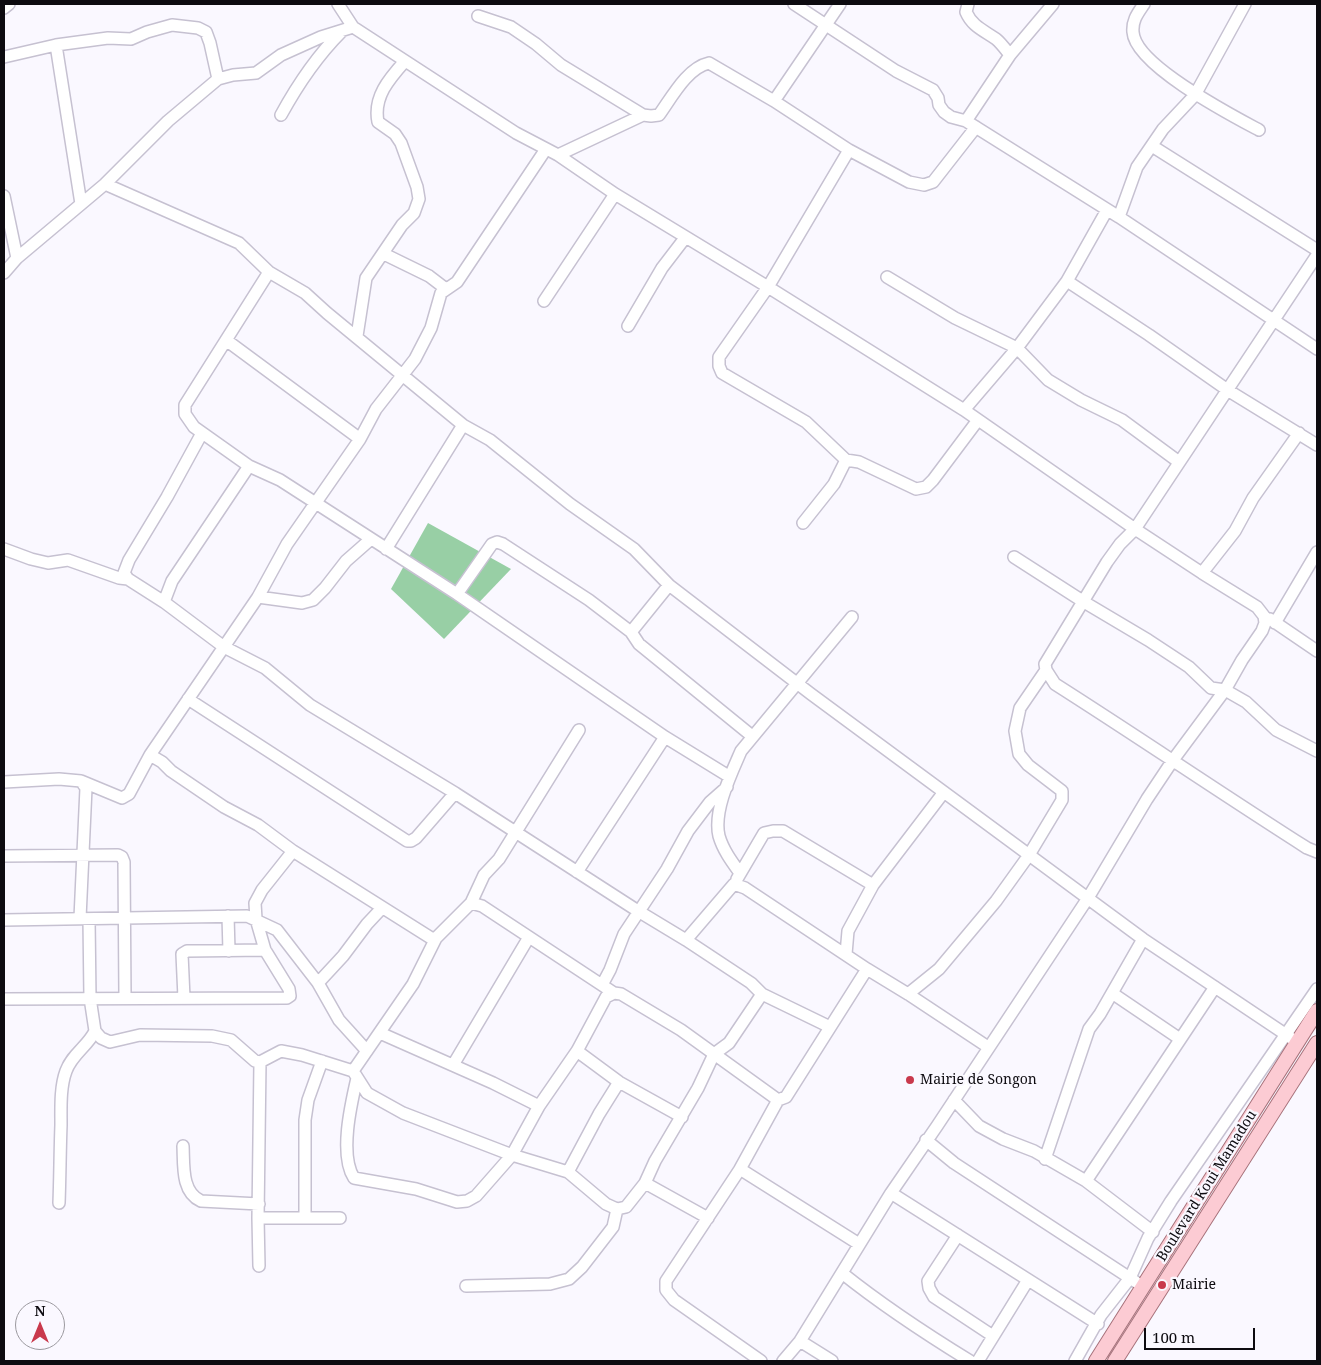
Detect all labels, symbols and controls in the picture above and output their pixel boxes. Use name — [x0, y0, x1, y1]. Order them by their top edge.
place label: Mairie de Songon — [920, 1072, 1037, 1088]
marker: Mairie de Songon — [904, 1074, 916, 1086]
street label: Boulevard Koui Mamadou — [1153, 1107, 1261, 1265]
place label: Mairie — [1172, 1277, 1216, 1293]
marker: Mairie — [1156, 1279, 1168, 1291]
north arrow — [15, 1300, 65, 1350]
text: N — [34, 1301, 46, 1320]
scale bar — [1146, 1318, 1257, 1350]
text: 100 m — [1152, 1327, 1195, 1347]

